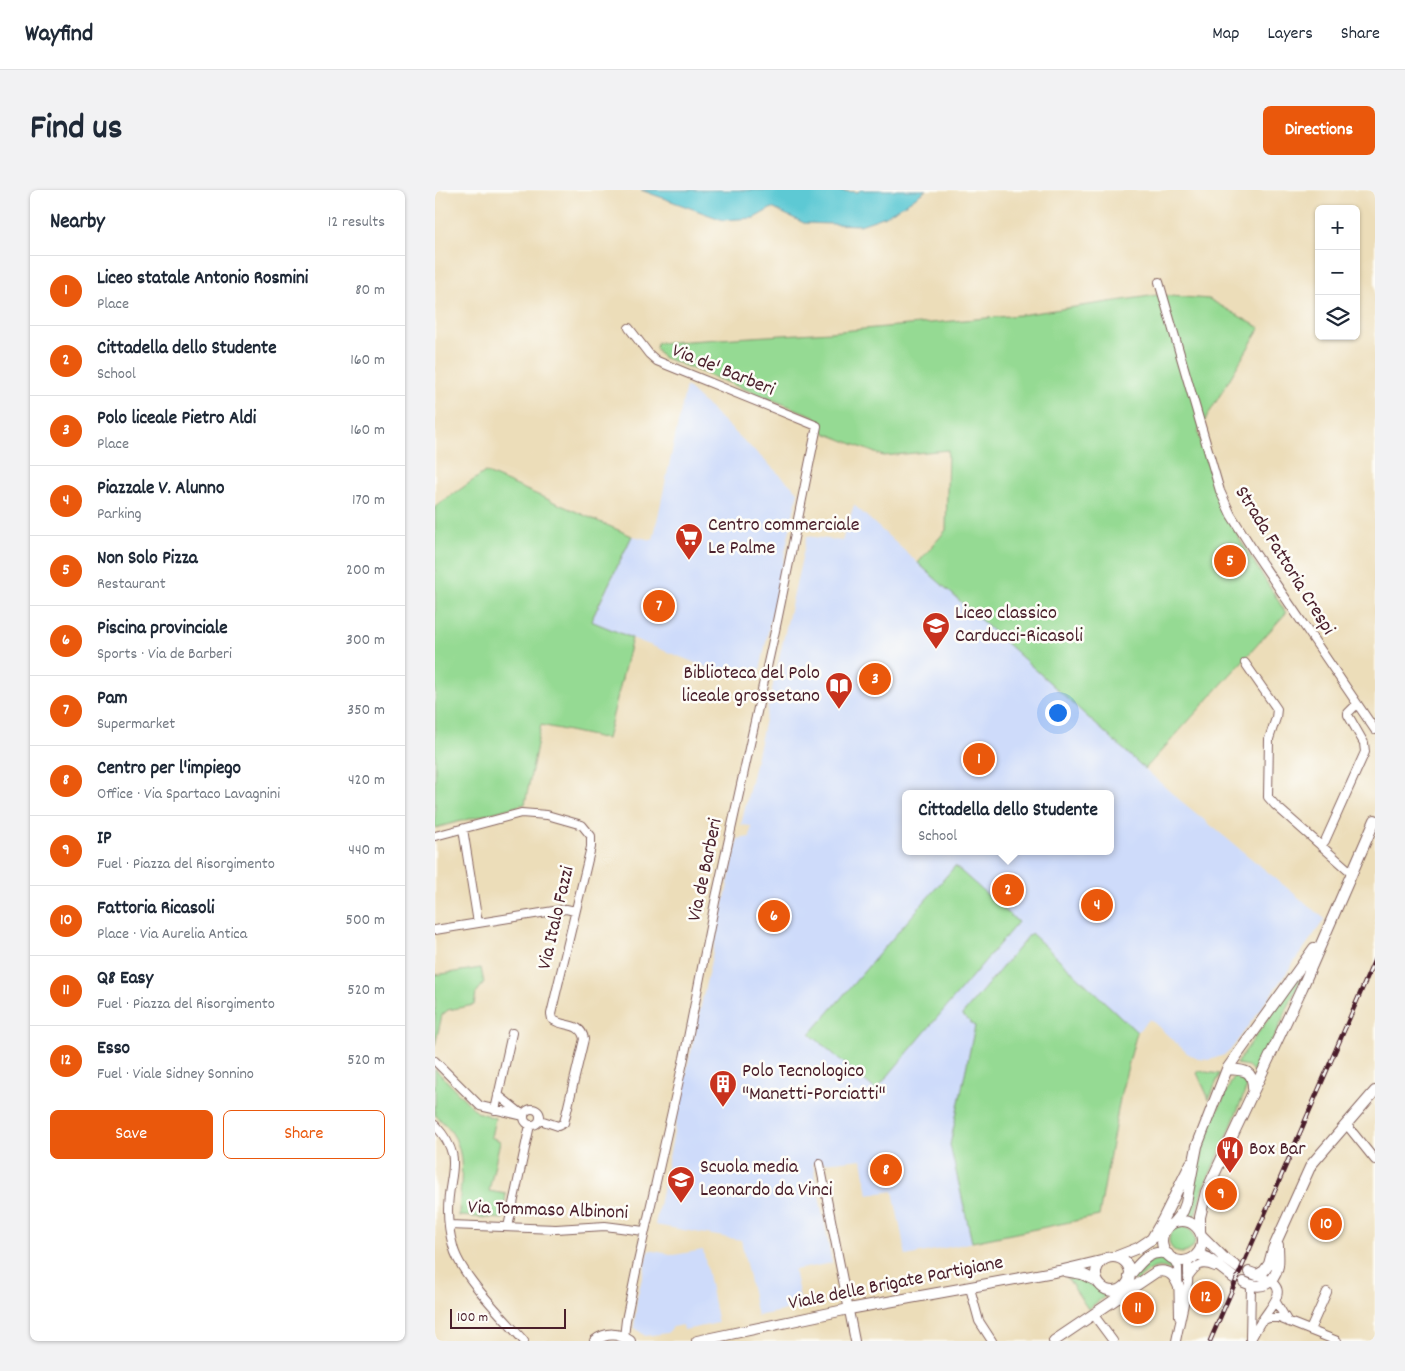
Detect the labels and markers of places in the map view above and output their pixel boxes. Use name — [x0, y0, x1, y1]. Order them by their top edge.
place label: Centro commerciale Le Palme — [708, 512, 860, 563]
supermarket icon: Centro commerciale Le Palme — [674, 522, 704, 561]
pin: 5 — [1214, 542, 1246, 580]
pin: 7 — [643, 587, 675, 625]
place label: Liceo classico Carducci-Ricasoli — [955, 600, 1083, 651]
school or university icon: Liceo classico Carducci-Ricasoli — [921, 611, 951, 650]
place label: Biblioteca del Polo liceale grossetano — [682, 660, 820, 711]
pin: 3 — [859, 660, 891, 698]
library icon: Biblioteca del Polo liceale grossetano — [824, 671, 854, 710]
pin: 1 — [963, 740, 995, 778]
pin: 2 — [992, 871, 1024, 909]
pin: 4 — [1081, 886, 1113, 924]
pin: 6 — [758, 897, 790, 935]
place label: Polo Tecnologico "Manetti-Porciatti" — [742, 1058, 886, 1109]
building icon: Polo Tecnologico "Manetti-Porciatti" — [708, 1069, 738, 1108]
restaurant icon: Box Bar — [1215, 1135, 1245, 1174]
place label: Box Bar — [1249, 1136, 1306, 1164]
pin: 8 — [870, 1151, 902, 1189]
place label: Scuola media Leonardo da Vinci — [700, 1154, 833, 1205]
school or university icon: Scuola media Leonardo da Vinci — [666, 1165, 696, 1204]
pin: 9 — [1205, 1175, 1237, 1213]
pin: 10 — [1310, 1205, 1342, 1243]
pin: 12 — [1190, 1278, 1222, 1316]
pin: 11 — [1122, 1289, 1154, 1327]

